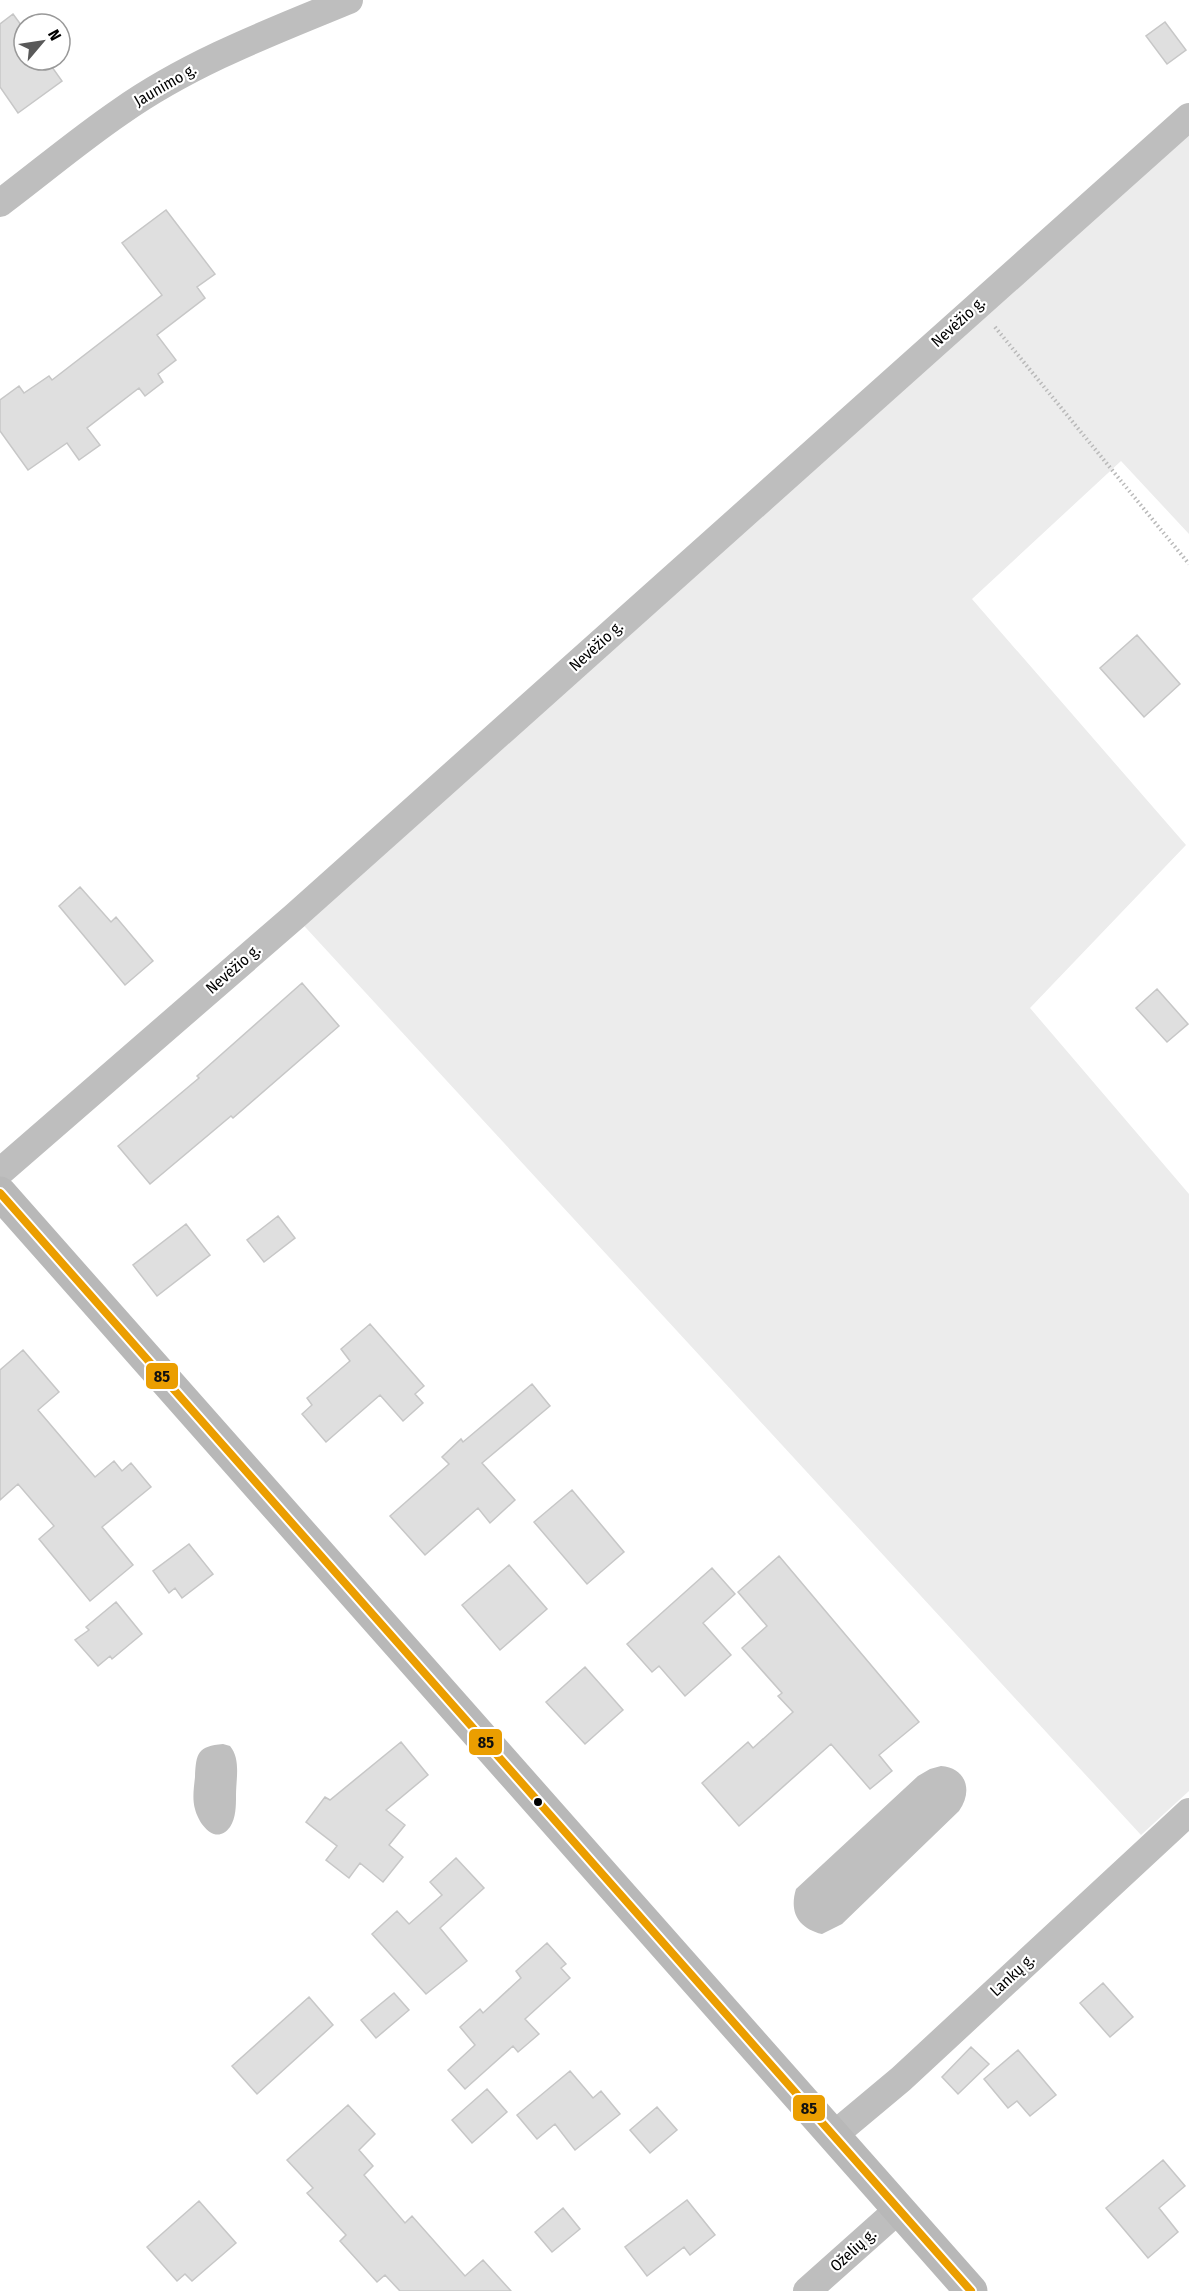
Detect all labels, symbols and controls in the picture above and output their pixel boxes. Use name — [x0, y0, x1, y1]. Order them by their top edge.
north arrow — [12, 12, 72, 72]
text: N — [44, 26, 65, 44]
street label: Jaunimo g. — [131, 60, 199, 110]
street label: Nevėžio g. — [927, 293, 989, 351]
street label: Nevėžio g. — [565, 617, 627, 675]
street label: Nevėžio g. — [202, 940, 264, 998]
line badge: 85 — [145, 1362, 179, 1390]
text: 85 — [154, 1367, 170, 1386]
line badge: 85 — [468, 1728, 503, 1756]
text: 85 — [478, 1733, 494, 1752]
unlabelled marker — [532, 1796, 544, 1808]
street label: Lankų g. — [986, 1950, 1038, 2000]
line badge: 85 — [792, 2094, 826, 2122]
text: 85 — [801, 2099, 817, 2118]
street label: Oželių g. — [826, 2224, 880, 2276]

